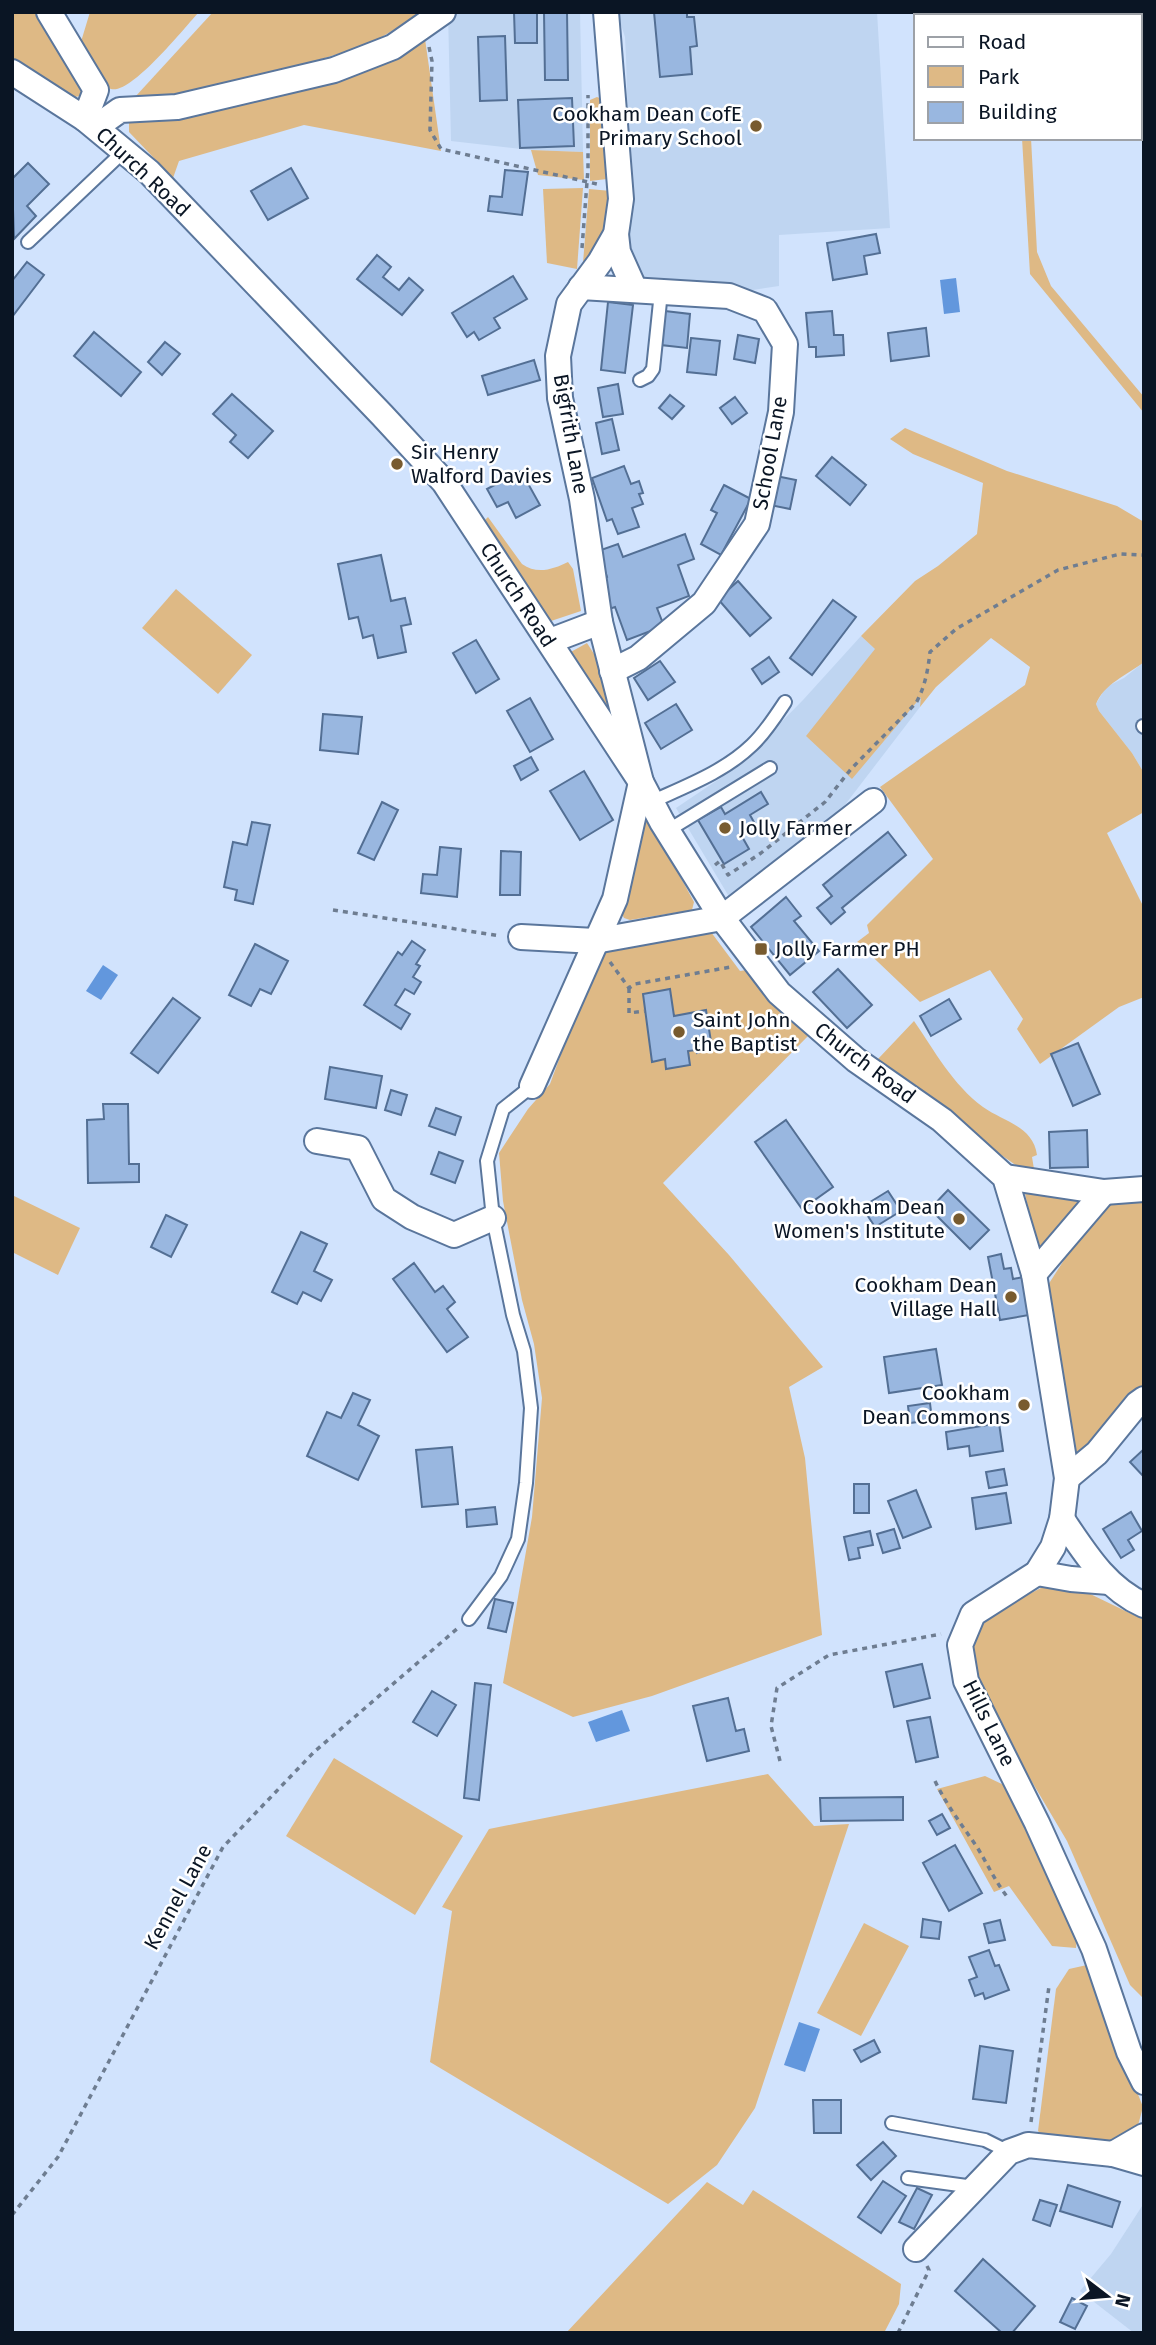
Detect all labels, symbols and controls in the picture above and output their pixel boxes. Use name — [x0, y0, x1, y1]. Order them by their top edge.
legend — [914, 14, 1142, 140]
text: Road — [978, 29, 1026, 55]
text: Park — [978, 64, 1020, 90]
text: Building — [978, 99, 1057, 125]
place label: Cookham Dean CofE Primary School — [552, 101, 742, 151]
marker: Cookham Dean CofE Primary School — [748, 118, 764, 134]
street label: Church Road — [90, 122, 196, 222]
street label: Bigfrith Lane — [548, 372, 594, 496]
street label: School Lane — [747, 394, 793, 512]
place label: Sir Henry Walford Davies — [411, 439, 552, 489]
marker: Sir Henry Walford Davies — [389, 456, 405, 472]
street label: Church Road — [474, 538, 562, 652]
place label: Jolly Farmer — [739, 815, 852, 841]
marker: Jolly Farmer — [717, 820, 733, 836]
place label: Jolly Farmer PH — [775, 936, 920, 962]
marker: Jolly Farmer PH — [753, 941, 769, 957]
place label: Saint John the Baptist — [693, 1007, 798, 1057]
street label: Church Road — [809, 1017, 921, 1109]
marker: Saint John the Baptist — [671, 1024, 687, 1040]
place label: Cookham Dean Women's Institute — [774, 1194, 945, 1244]
marker: Cookham Dean Women's Institute — [951, 1211, 967, 1227]
place label: Cookham Dean Village Hall — [855, 1272, 997, 1322]
marker: Cookham Dean Village Hall — [1003, 1289, 1019, 1305]
place label: Cookham Dean Commons — [862, 1380, 1010, 1430]
marker: Cookham Dean Commons — [1016, 1397, 1032, 1413]
street label: Hills Lane — [957, 1675, 1021, 1771]
street label: Kennel Lane — [138, 1840, 218, 1954]
north arrow — [1072, 2261, 1142, 2331]
text: N — [1110, 2291, 1136, 2310]

